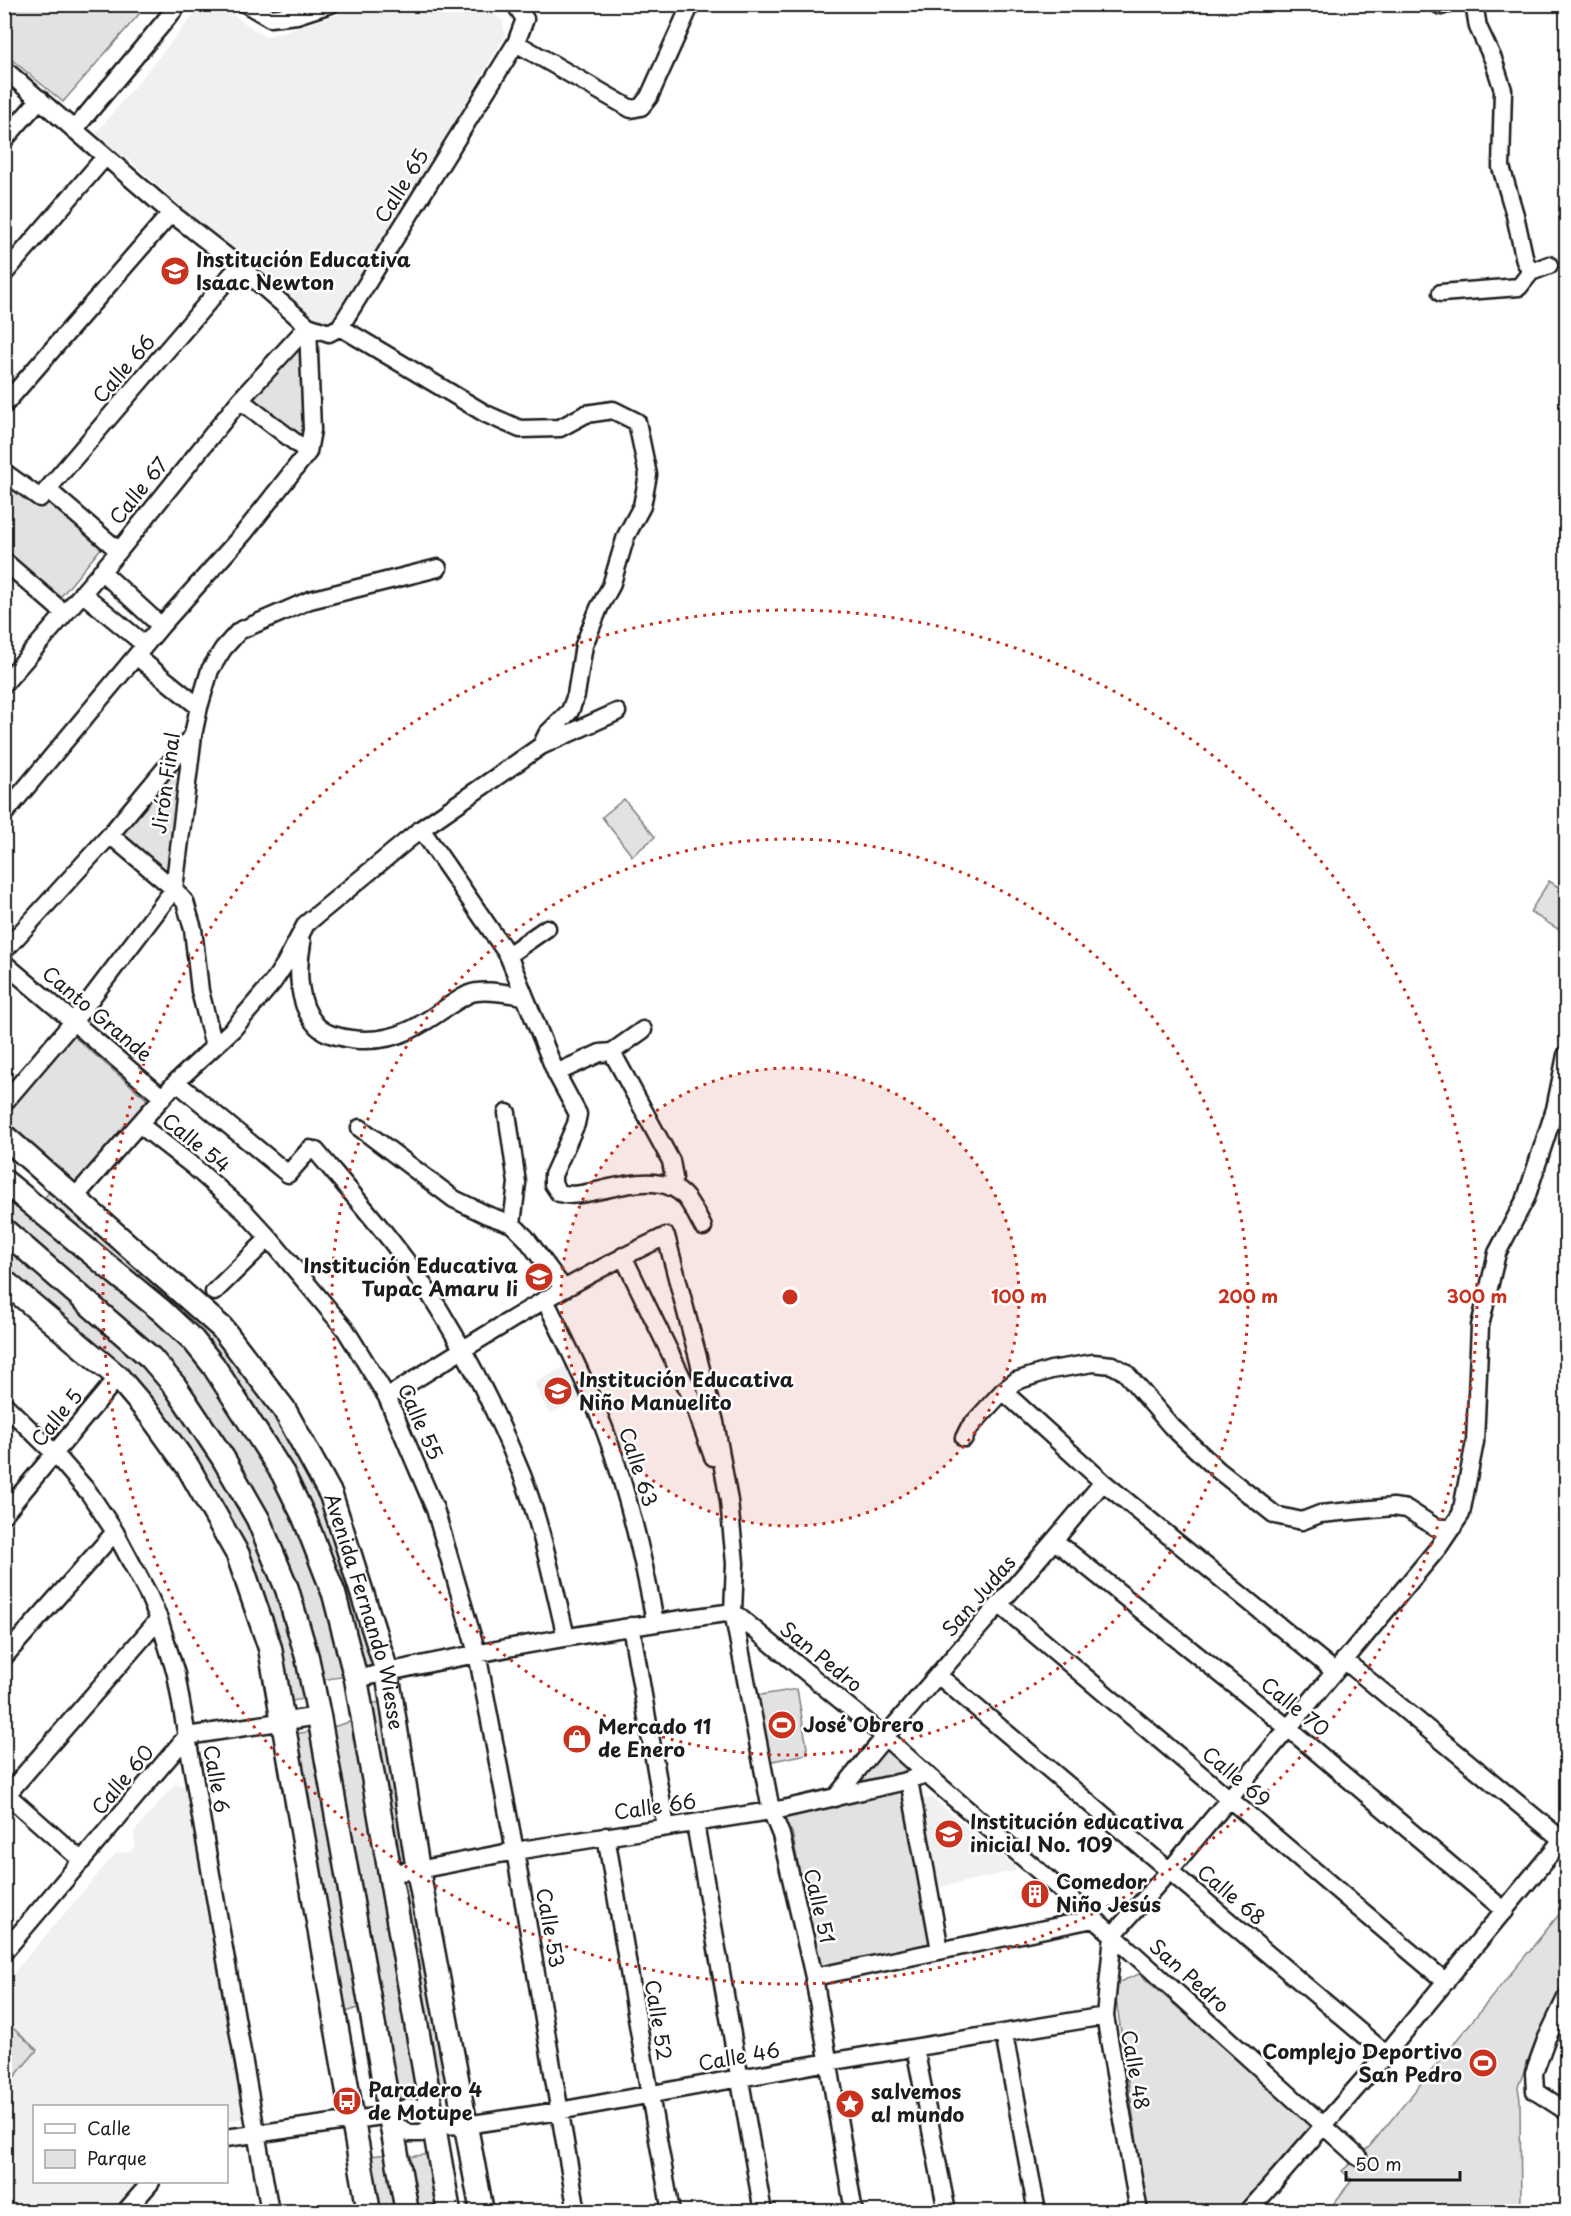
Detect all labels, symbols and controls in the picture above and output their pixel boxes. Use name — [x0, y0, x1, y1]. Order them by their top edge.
street label: Calle 65 — [367, 142, 436, 228]
place label: Institución Educativa Isaac Newton — [196, 244, 411, 297]
school or university icon: Institución Educativa Isaac Newton — [159, 255, 191, 287]
street label: Calle 66 — [85, 327, 162, 409]
street label: Calle 67 — [102, 450, 175, 531]
street label: Jirón Final — [143, 730, 187, 835]
street label: Canto Grande — [36, 958, 159, 1068]
street label: Calle 54 — [156, 1105, 237, 1179]
place label: Institución Educativa Tupac Amaru Ii — [303, 1250, 518, 1303]
school or university icon: Institución Educativa Tupac Amaru Ii — [523, 1261, 555, 1293]
text: 100 m — [991, 1282, 1047, 1309]
text: 200 m — [1218, 1282, 1278, 1309]
text: 300 m — [1447, 1282, 1507, 1309]
centre of rings — [780, 1287, 800, 1307]
place label: Institución Educativa Niño Manuelito — [579, 1364, 794, 1417]
school or university icon: Institución Educativa Niño Manuelito — [542, 1375, 574, 1407]
street label: Calle 55 — [391, 1378, 451, 1465]
street label: Calle 5 — [23, 1382, 89, 1453]
street label: Calle 63 — [612, 1423, 666, 1510]
street label: Avenida Fernando Wiesse — [317, 1489, 412, 1732]
street label: San Judas — [934, 1548, 1022, 1643]
street label: San Pedro — [774, 1614, 869, 1699]
street label: Calle 70 — [1255, 1669, 1336, 1743]
sports icon: José Obrero — [766, 1709, 798, 1741]
place label: José Obrero — [803, 1709, 924, 1739]
place label: Mercado 11 de Enero — [598, 1711, 711, 1764]
shop icon: Mercado 11 de Enero — [561, 1723, 593, 1755]
street label: Calle 60 — [84, 1738, 161, 1821]
street label: Calle 69 — [1196, 1739, 1277, 1814]
street label: Calle 6 — [196, 1743, 238, 1815]
street label: Calle 66 — [612, 1785, 698, 1827]
place label: Institución educativa inicial No. 109 — [970, 1806, 1184, 1859]
school or university icon: Institución educativa inicial No. 109 — [933, 1818, 965, 1850]
street label: Calle 68 — [1191, 1857, 1272, 1932]
street label: Calle 51 — [797, 1865, 843, 1946]
place label: Comedor Niño Jesús — [1056, 1866, 1161, 1919]
building icon: Comedor Niño Jesús — [1019, 1878, 1051, 1910]
street label: Calle 53 — [529, 1886, 573, 1970]
street label: San Pedro — [1143, 1931, 1236, 2019]
street label: Calle 52 — [638, 1977, 680, 2062]
street label: Calle 48 — [1114, 2028, 1158, 2112]
street label: Calle 46 — [696, 2034, 782, 2078]
place label: Complejo Deportivo San Pedro — [1262, 2036, 1462, 2089]
sports icon: Complejo Deportivo San Pedro — [1467, 2047, 1499, 2079]
place label: Paradero 4 de Motupe — [368, 2074, 482, 2127]
place label: salvemos al mundo — [871, 2076, 965, 2129]
bus stop icon: Paradero 4 de Motupe — [331, 2085, 363, 2117]
place icon: salvemos al mundo — [834, 2088, 866, 2120]
legend — [33, 2105, 228, 2183]
text: Calle — [87, 2114, 131, 2141]
text: Parque — [87, 2144, 147, 2171]
scale bar — [1346, 2144, 1460, 2182]
text: 50 m — [1355, 2150, 1402, 2177]

